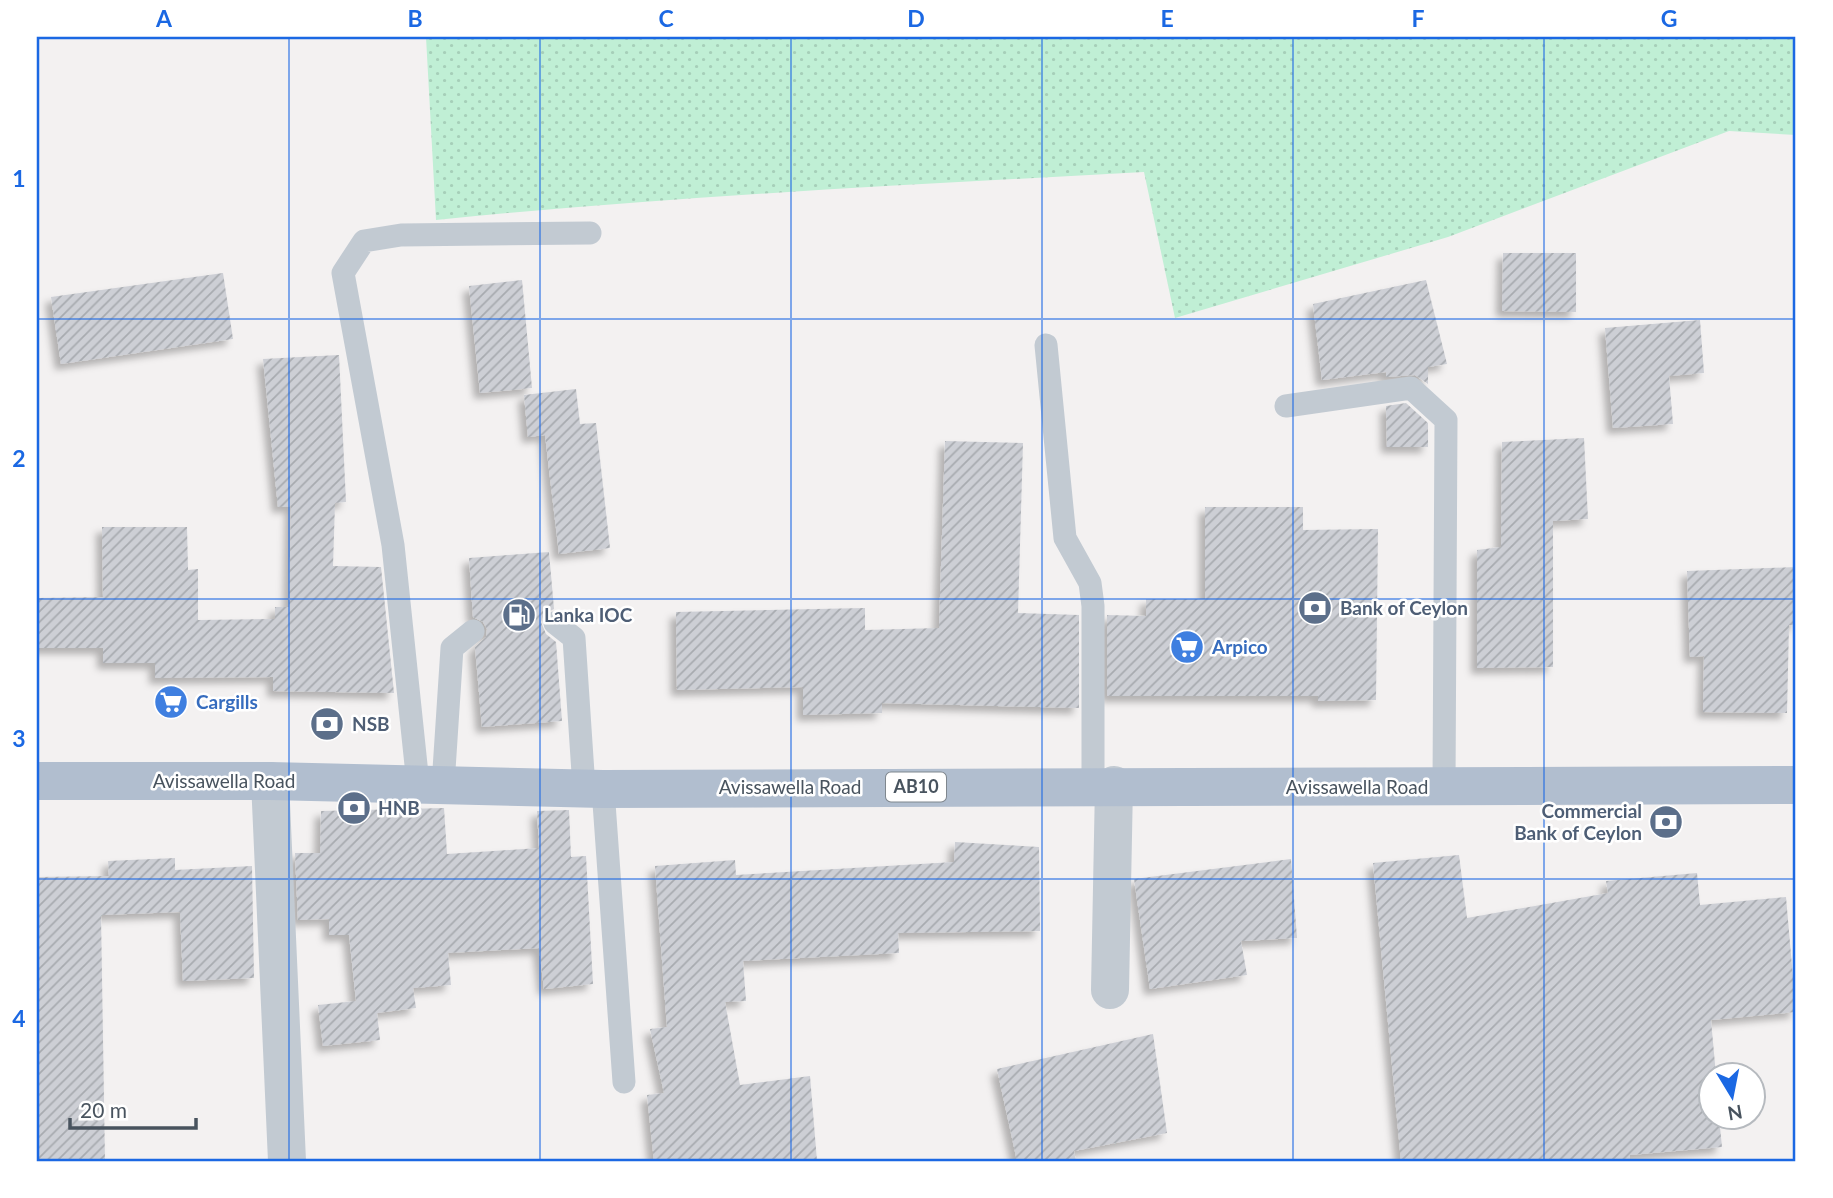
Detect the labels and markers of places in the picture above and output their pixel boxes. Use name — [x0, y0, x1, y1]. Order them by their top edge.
bank icon: Bank of Ceylon — [1296, 589, 1334, 627]
fuel station icon: Lanka IOC — [500, 596, 538, 634]
place label: Bank of Ceylon — [1340, 596, 1468, 619]
place label: Lanka IOC — [544, 603, 633, 626]
supermarket icon: Arpico — [1168, 628, 1206, 666]
place label: Arpico — [1211, 635, 1268, 658]
supermarket icon: Cargills — [152, 683, 190, 721]
place label: Cargills — [196, 690, 258, 713]
bank icon: NSB — [308, 705, 346, 743]
place label: NSB — [352, 712, 390, 735]
bank icon: HNB — [335, 789, 373, 827]
place label: HNB — [378, 796, 420, 819]
place label: Commercial Bank of Ceylon — [1514, 799, 1642, 844]
bank icon: Commercial Bank of Ceylon — [1647, 803, 1685, 841]

